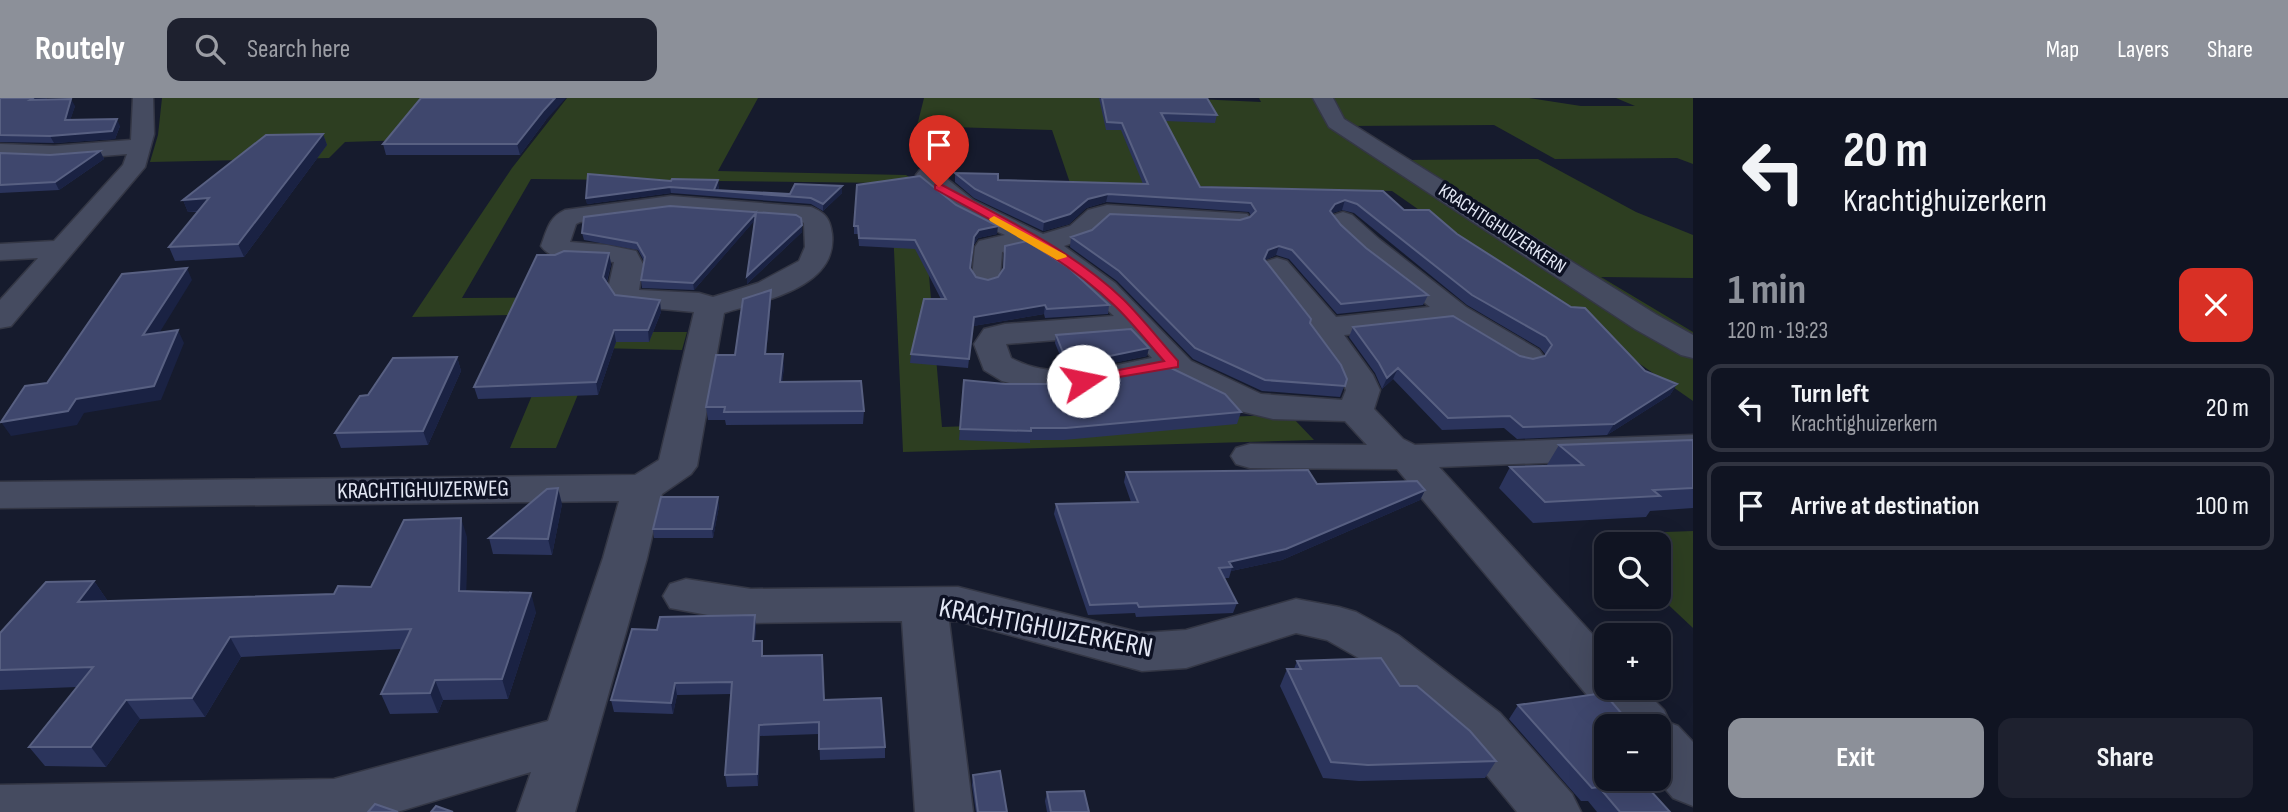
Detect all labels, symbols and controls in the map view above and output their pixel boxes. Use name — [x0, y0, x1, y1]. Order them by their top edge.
search box — [167, 18, 657, 81]
text: Routely — [35, 29, 125, 69]
icon: search — [191, 30, 229, 68]
text: Search here — [247, 34, 350, 65]
text: Map — [2046, 35, 2079, 64]
text: Layers — [2117, 35, 2169, 64]
text: Share — [2207, 35, 2253, 64]
pin — [909, 115, 969, 187]
text: 20 m — [1843, 122, 1928, 181]
icon: arrive — [920, 126, 958, 164]
icon: left — [1728, 126, 1819, 217]
street label: KRACHTIGHUIZERKERN — [1434, 179, 1570, 279]
text: Krachtighuizerkern — [1843, 182, 2047, 221]
text: 1 min — [1728, 265, 1806, 316]
button: close — [2179, 268, 2253, 342]
text: 120 m · 19:23 — [1728, 317, 1828, 345]
position arrow — [1046, 344, 1120, 418]
text: Turn left — [1791, 379, 1869, 410]
icon: left — [1732, 389, 1770, 427]
text: 20 m — [2206, 393, 2249, 424]
text: Krachtighuizerkern — [1791, 410, 1938, 438]
street label: KRACHTIGHUIZERWEG — [337, 475, 509, 505]
icon: arrive — [1732, 487, 1770, 525]
text: Arrive at destination — [1791, 491, 1979, 522]
text: 100 m — [2196, 491, 2249, 522]
map controls — [1594, 532, 1671, 791]
button: search — [1594, 532, 1671, 609]
street label: KRACHTIGHUIZERKERN — [936, 591, 1156, 665]
button: + — [1594, 623, 1671, 700]
button: − — [1594, 714, 1671, 791]
button: Exit — [1728, 718, 1984, 798]
button: Share — [1998, 718, 2253, 798]

